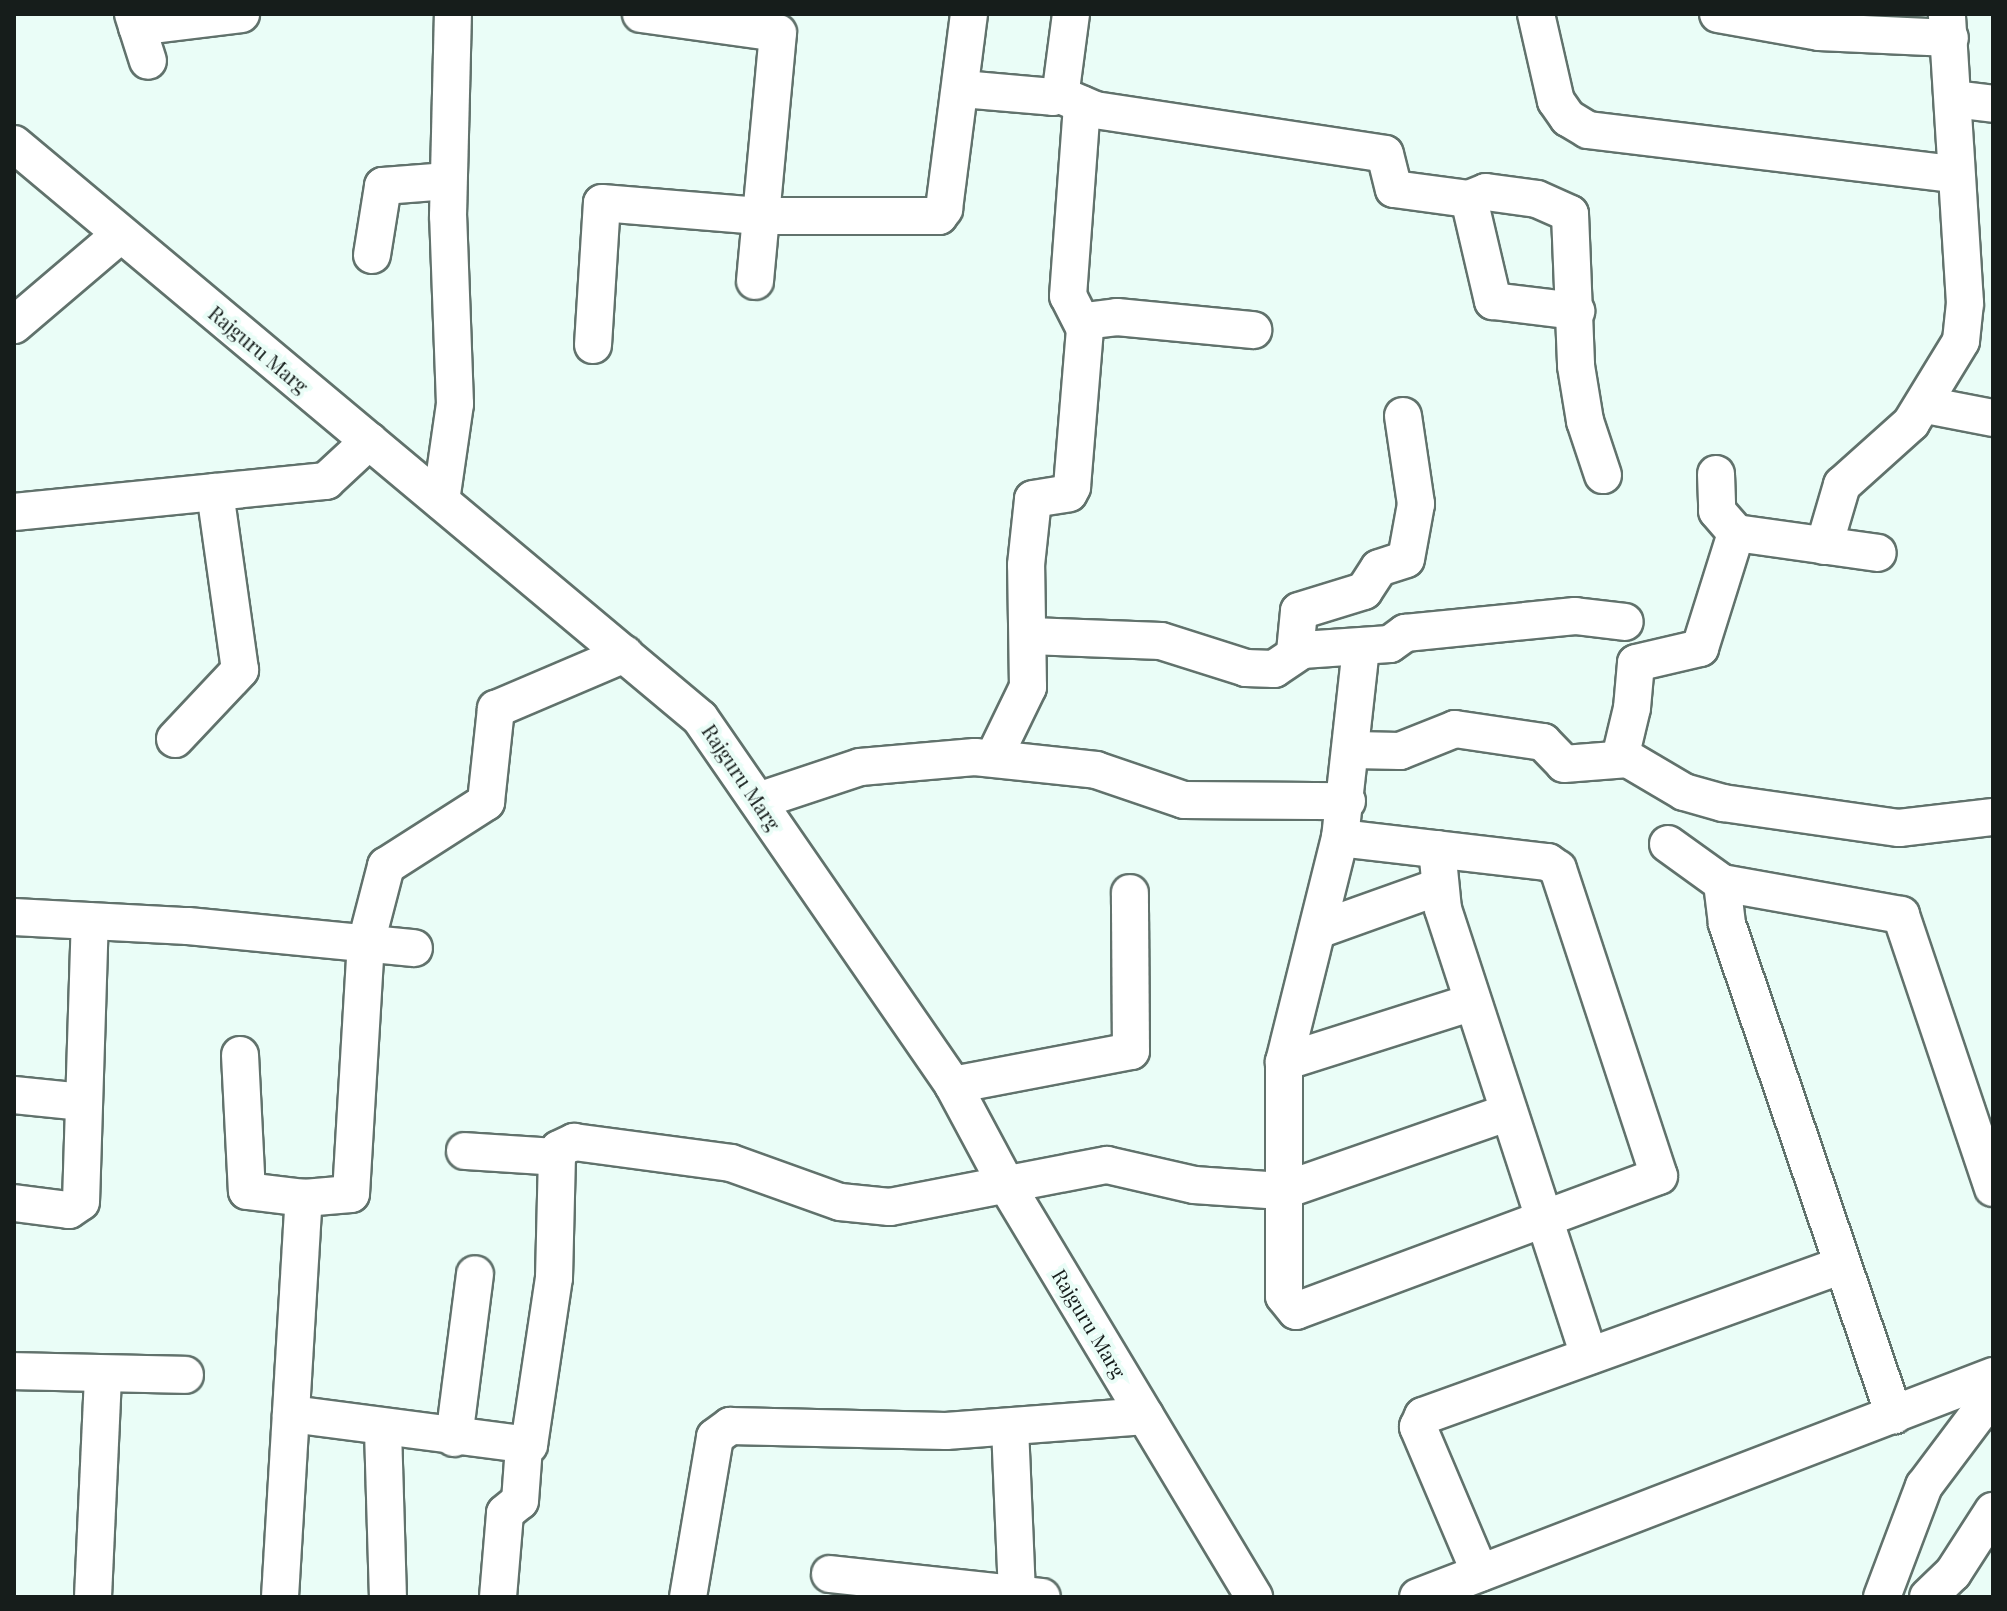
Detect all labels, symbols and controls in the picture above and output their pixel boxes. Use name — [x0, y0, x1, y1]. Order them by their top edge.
street label: Rajguru Marg — [204, 300, 314, 398]
street label: Rajguru Marg — [698, 719, 786, 835]
street label: Rajguru Marg — [1048, 1264, 1132, 1382]

